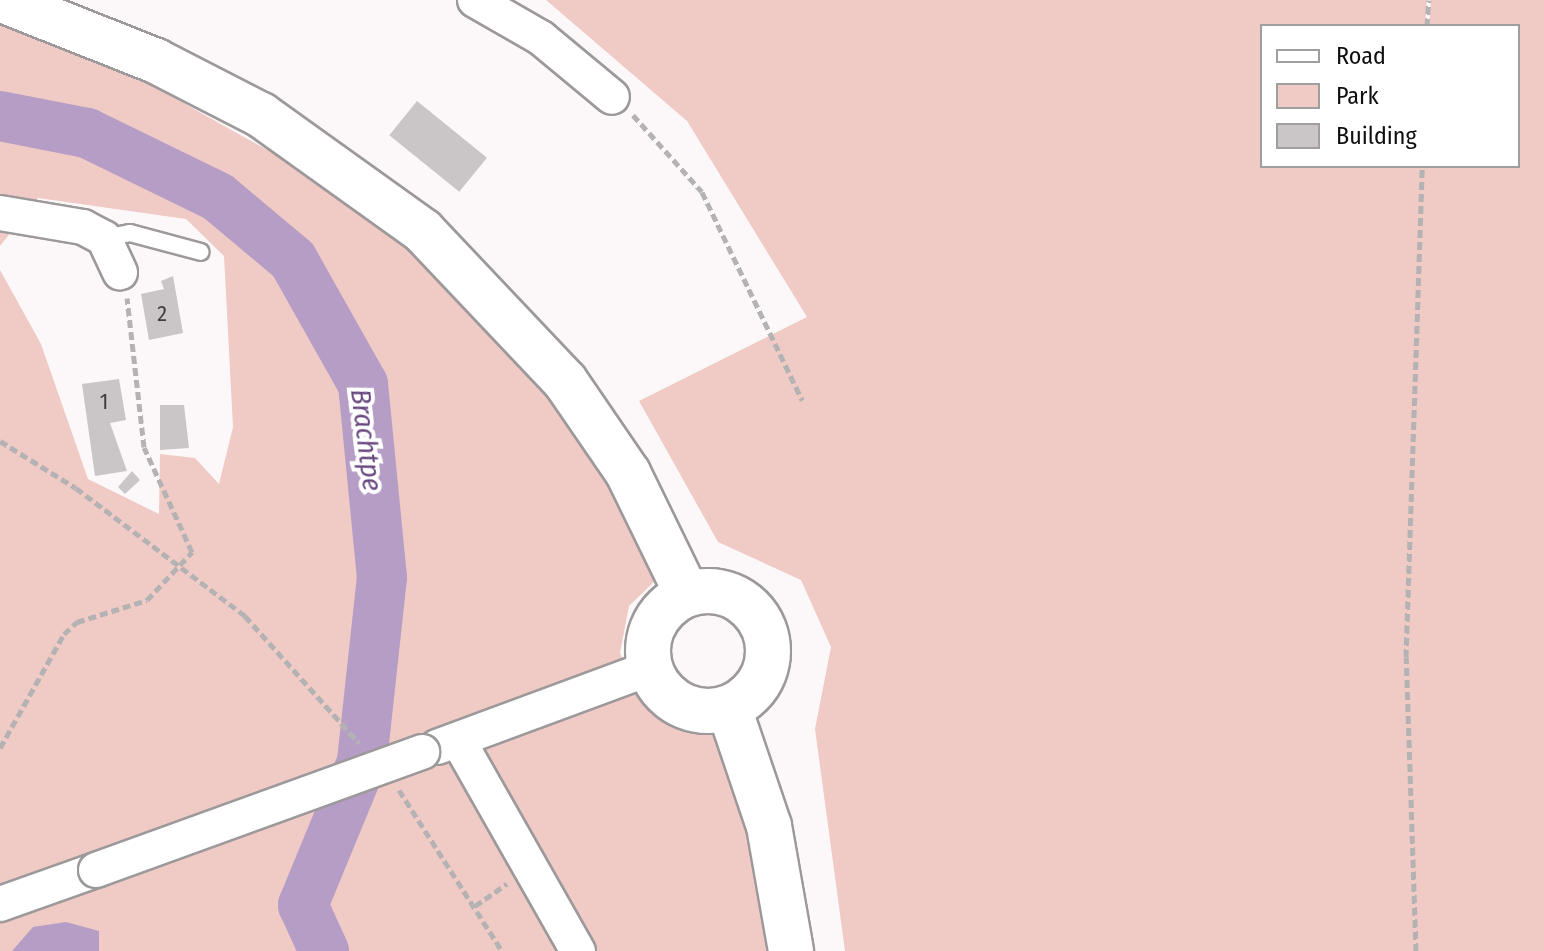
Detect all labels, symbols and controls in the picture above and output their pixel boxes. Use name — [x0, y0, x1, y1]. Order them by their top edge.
legend — [1260, 24, 1520, 168]
text: Road — [1336, 42, 1386, 70]
text: Park — [1336, 82, 1379, 110]
text: Building — [1336, 122, 1417, 150]
house number: 2 — [157, 301, 167, 327]
water label: Brachtpe — [343, 387, 389, 493]
house number: 1 — [100, 389, 108, 415]

